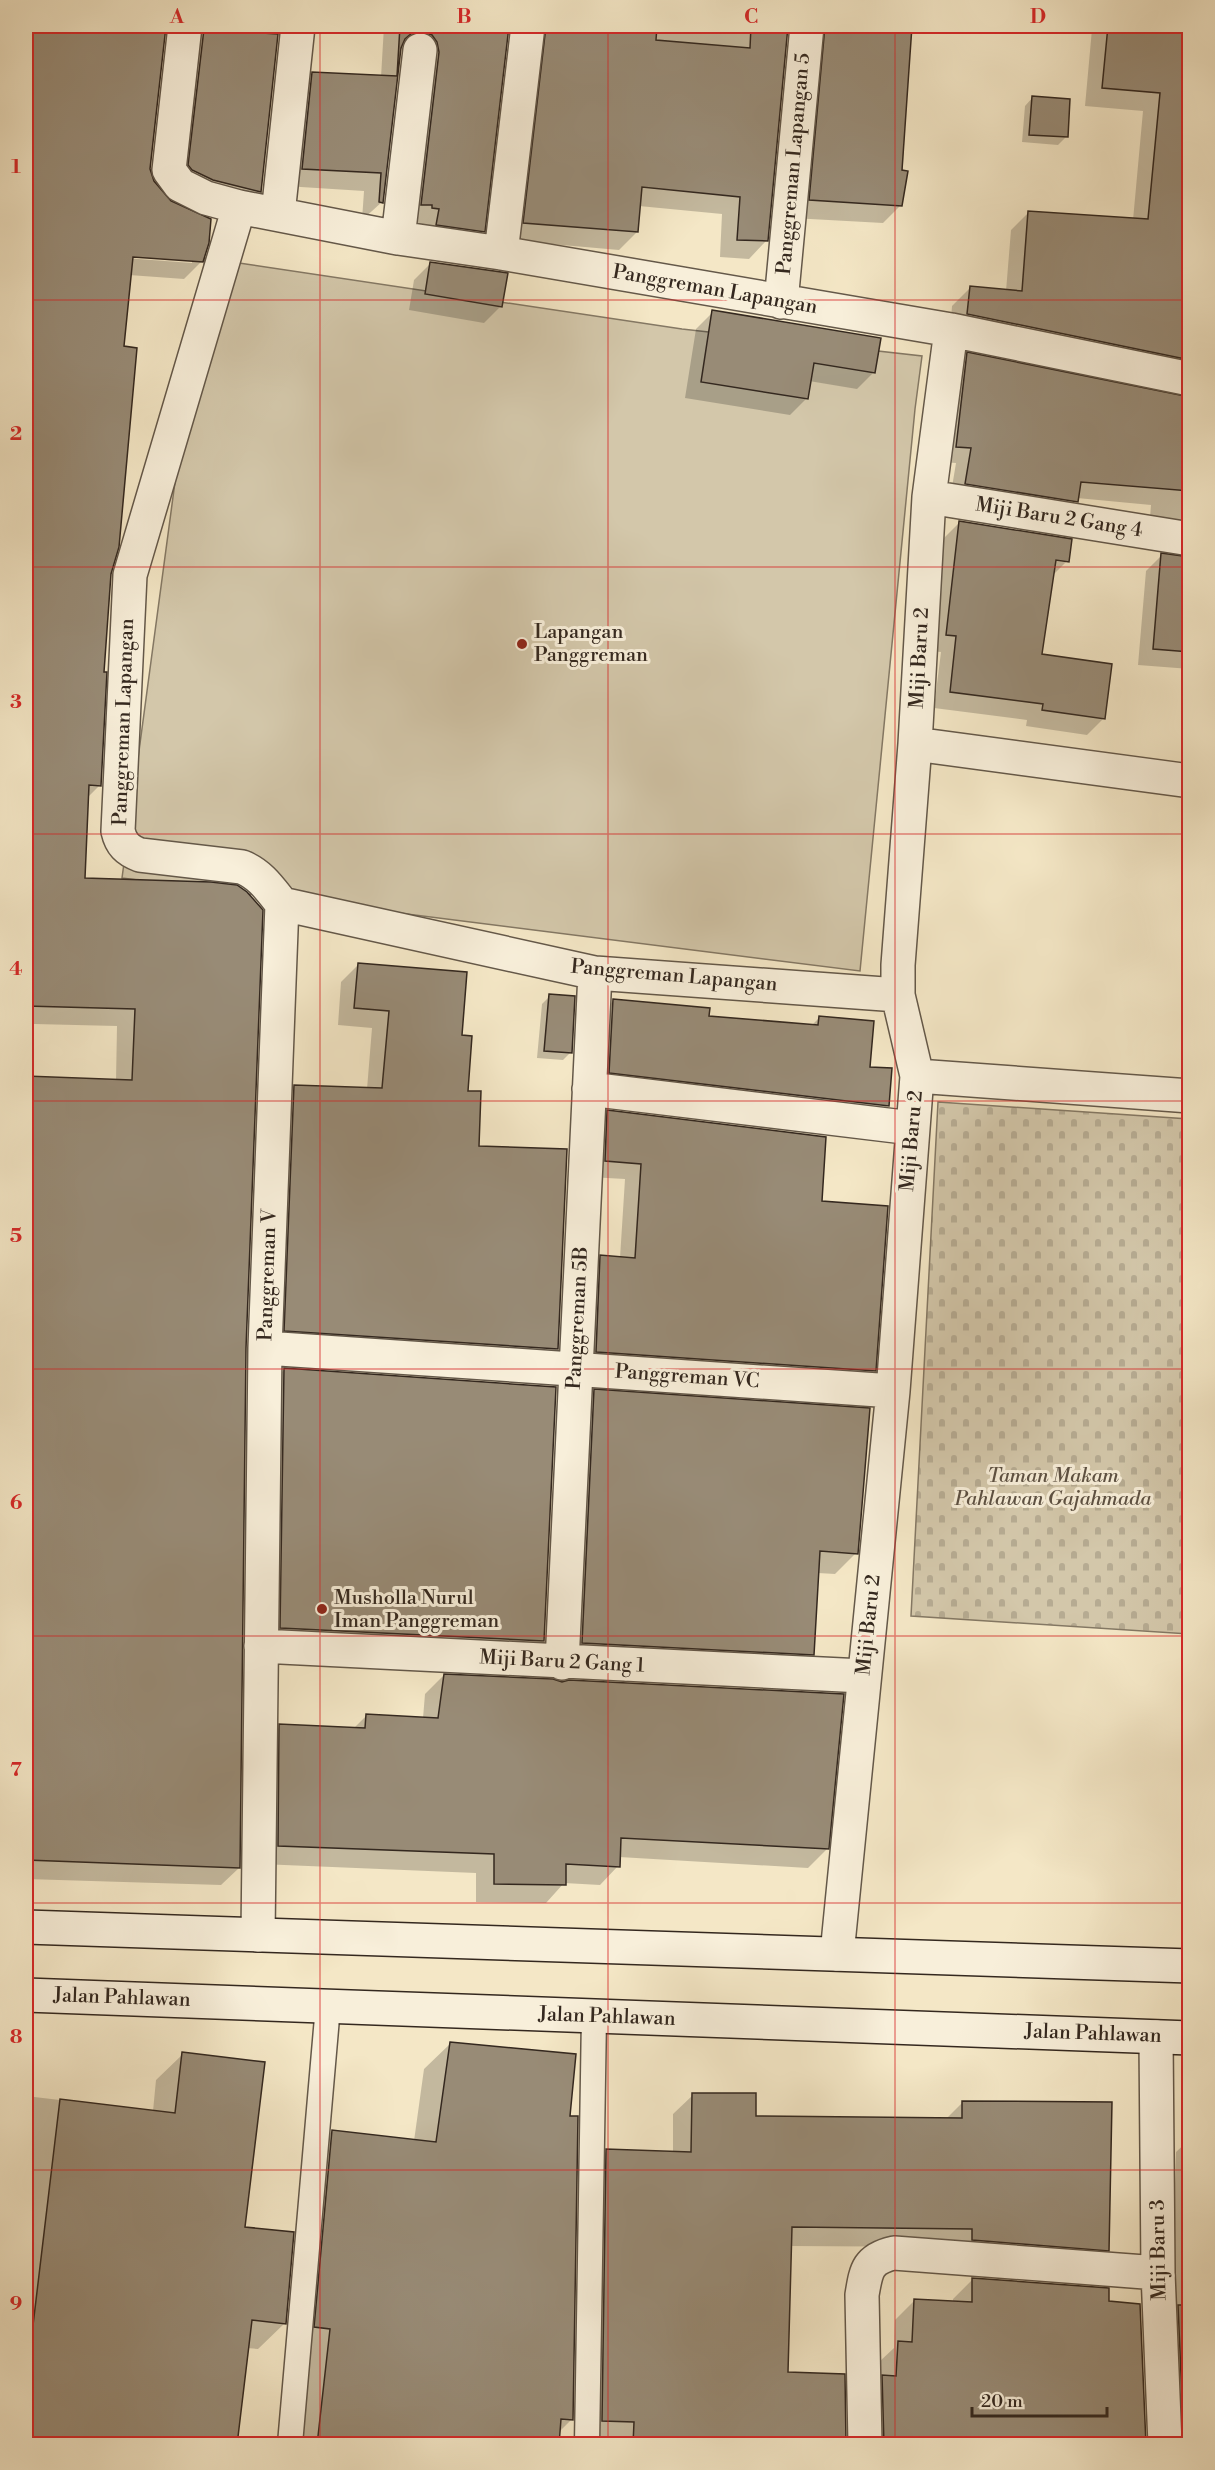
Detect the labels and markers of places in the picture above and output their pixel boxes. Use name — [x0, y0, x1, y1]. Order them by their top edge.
place label: Lapangan Panggreman — [534, 620, 648, 668]
marker: Lapangan Panggreman — [515, 637, 529, 651]
place label: Musholla Nurul Iman Panggreman — [334, 1586, 499, 1634]
marker: Musholla Nurul Iman Panggreman — [315, 1602, 329, 1616]

